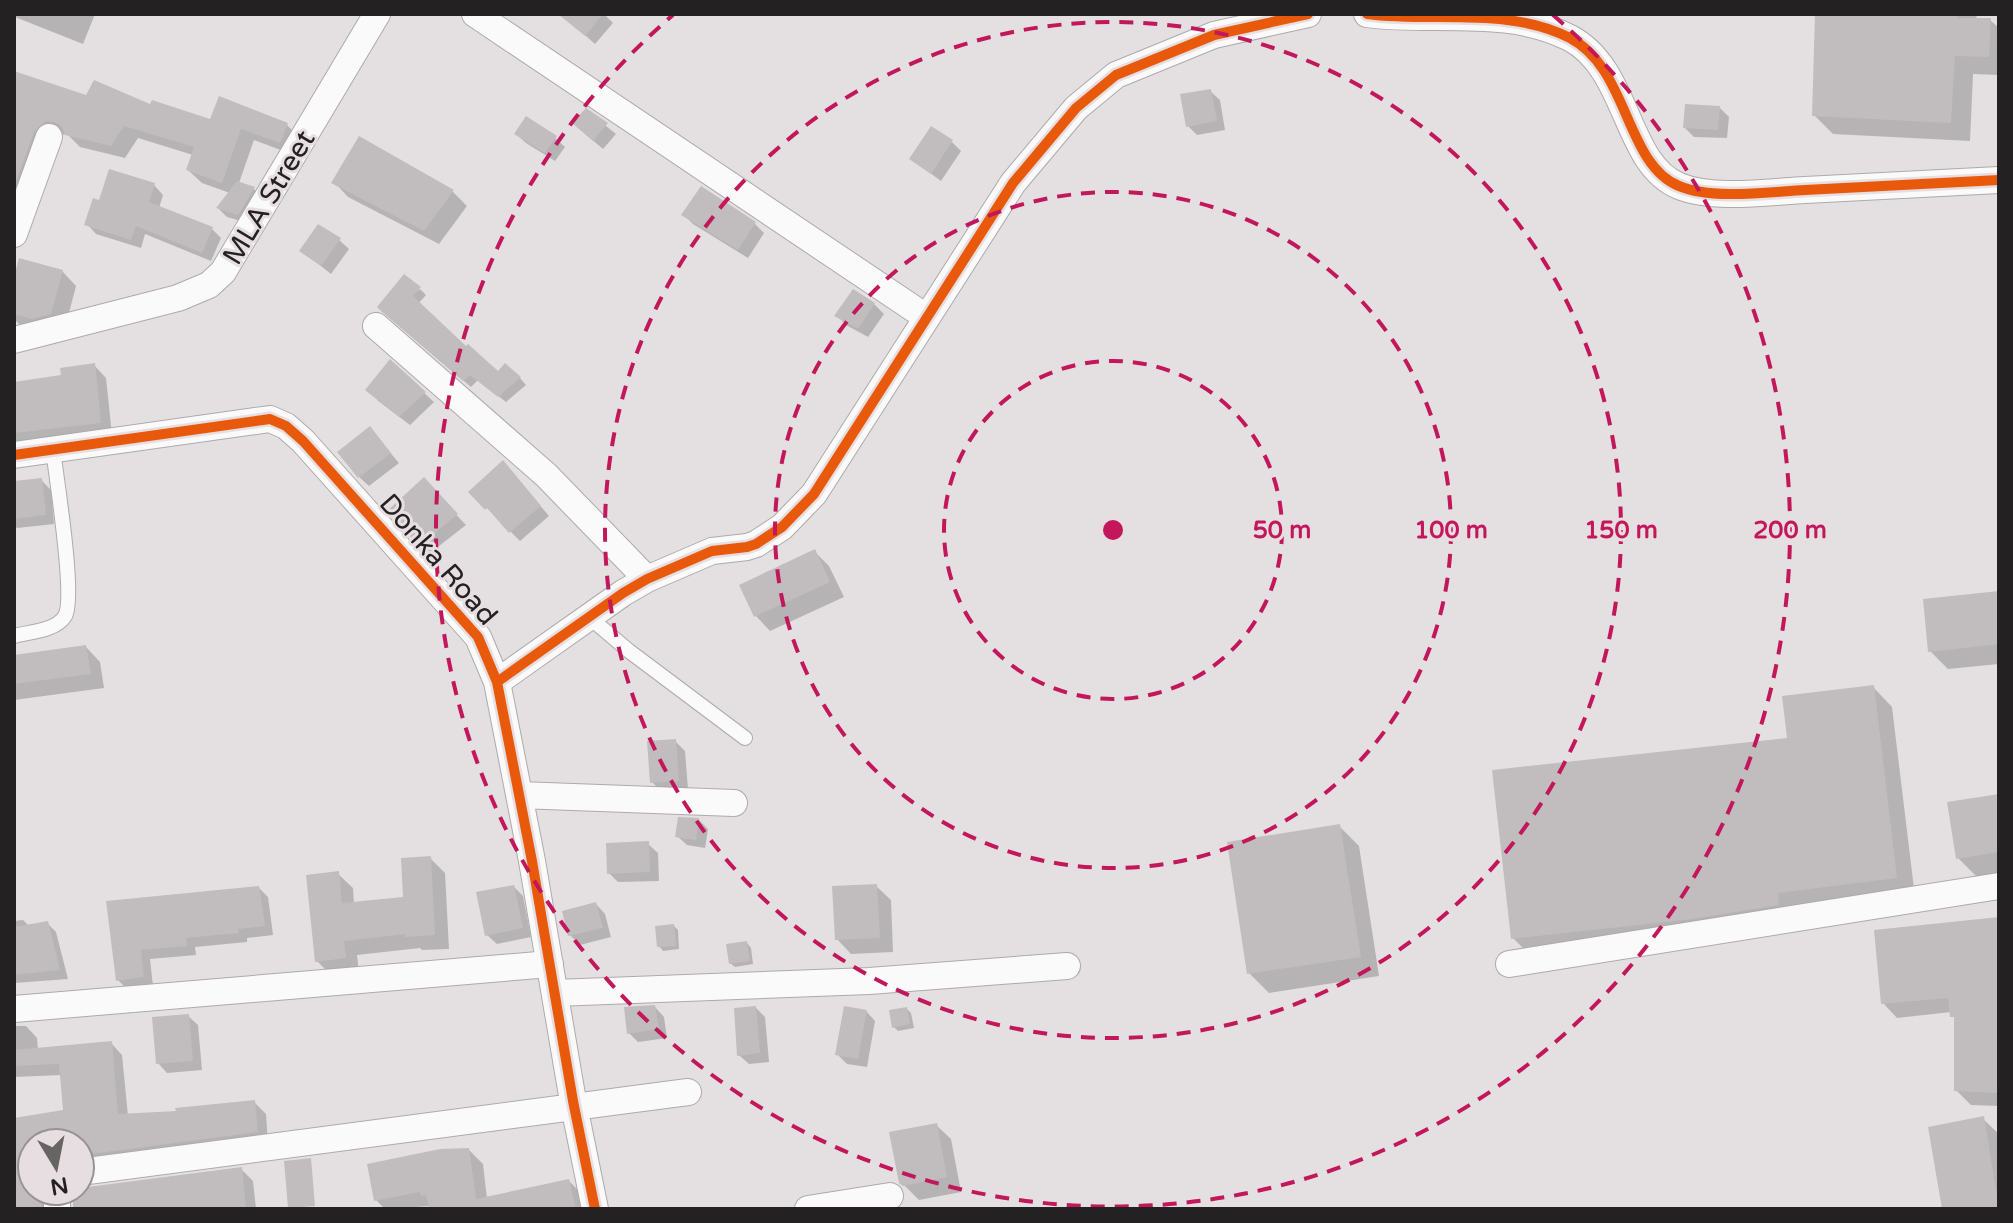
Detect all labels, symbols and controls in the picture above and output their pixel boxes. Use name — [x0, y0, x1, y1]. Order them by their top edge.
street label: MLA Street — [215, 124, 322, 271]
street label: Donka Road — [372, 487, 505, 632]
centre of rings — [1099, 516, 1127, 544]
text: 50 m — [1253, 516, 1311, 545]
text: 100 m — [1414, 516, 1488, 545]
text: 150 m — [1584, 516, 1658, 545]
text: 200 m — [1753, 516, 1827, 545]
north arrow — [16, 1127, 96, 1207]
text: N — [48, 1171, 70, 1200]

